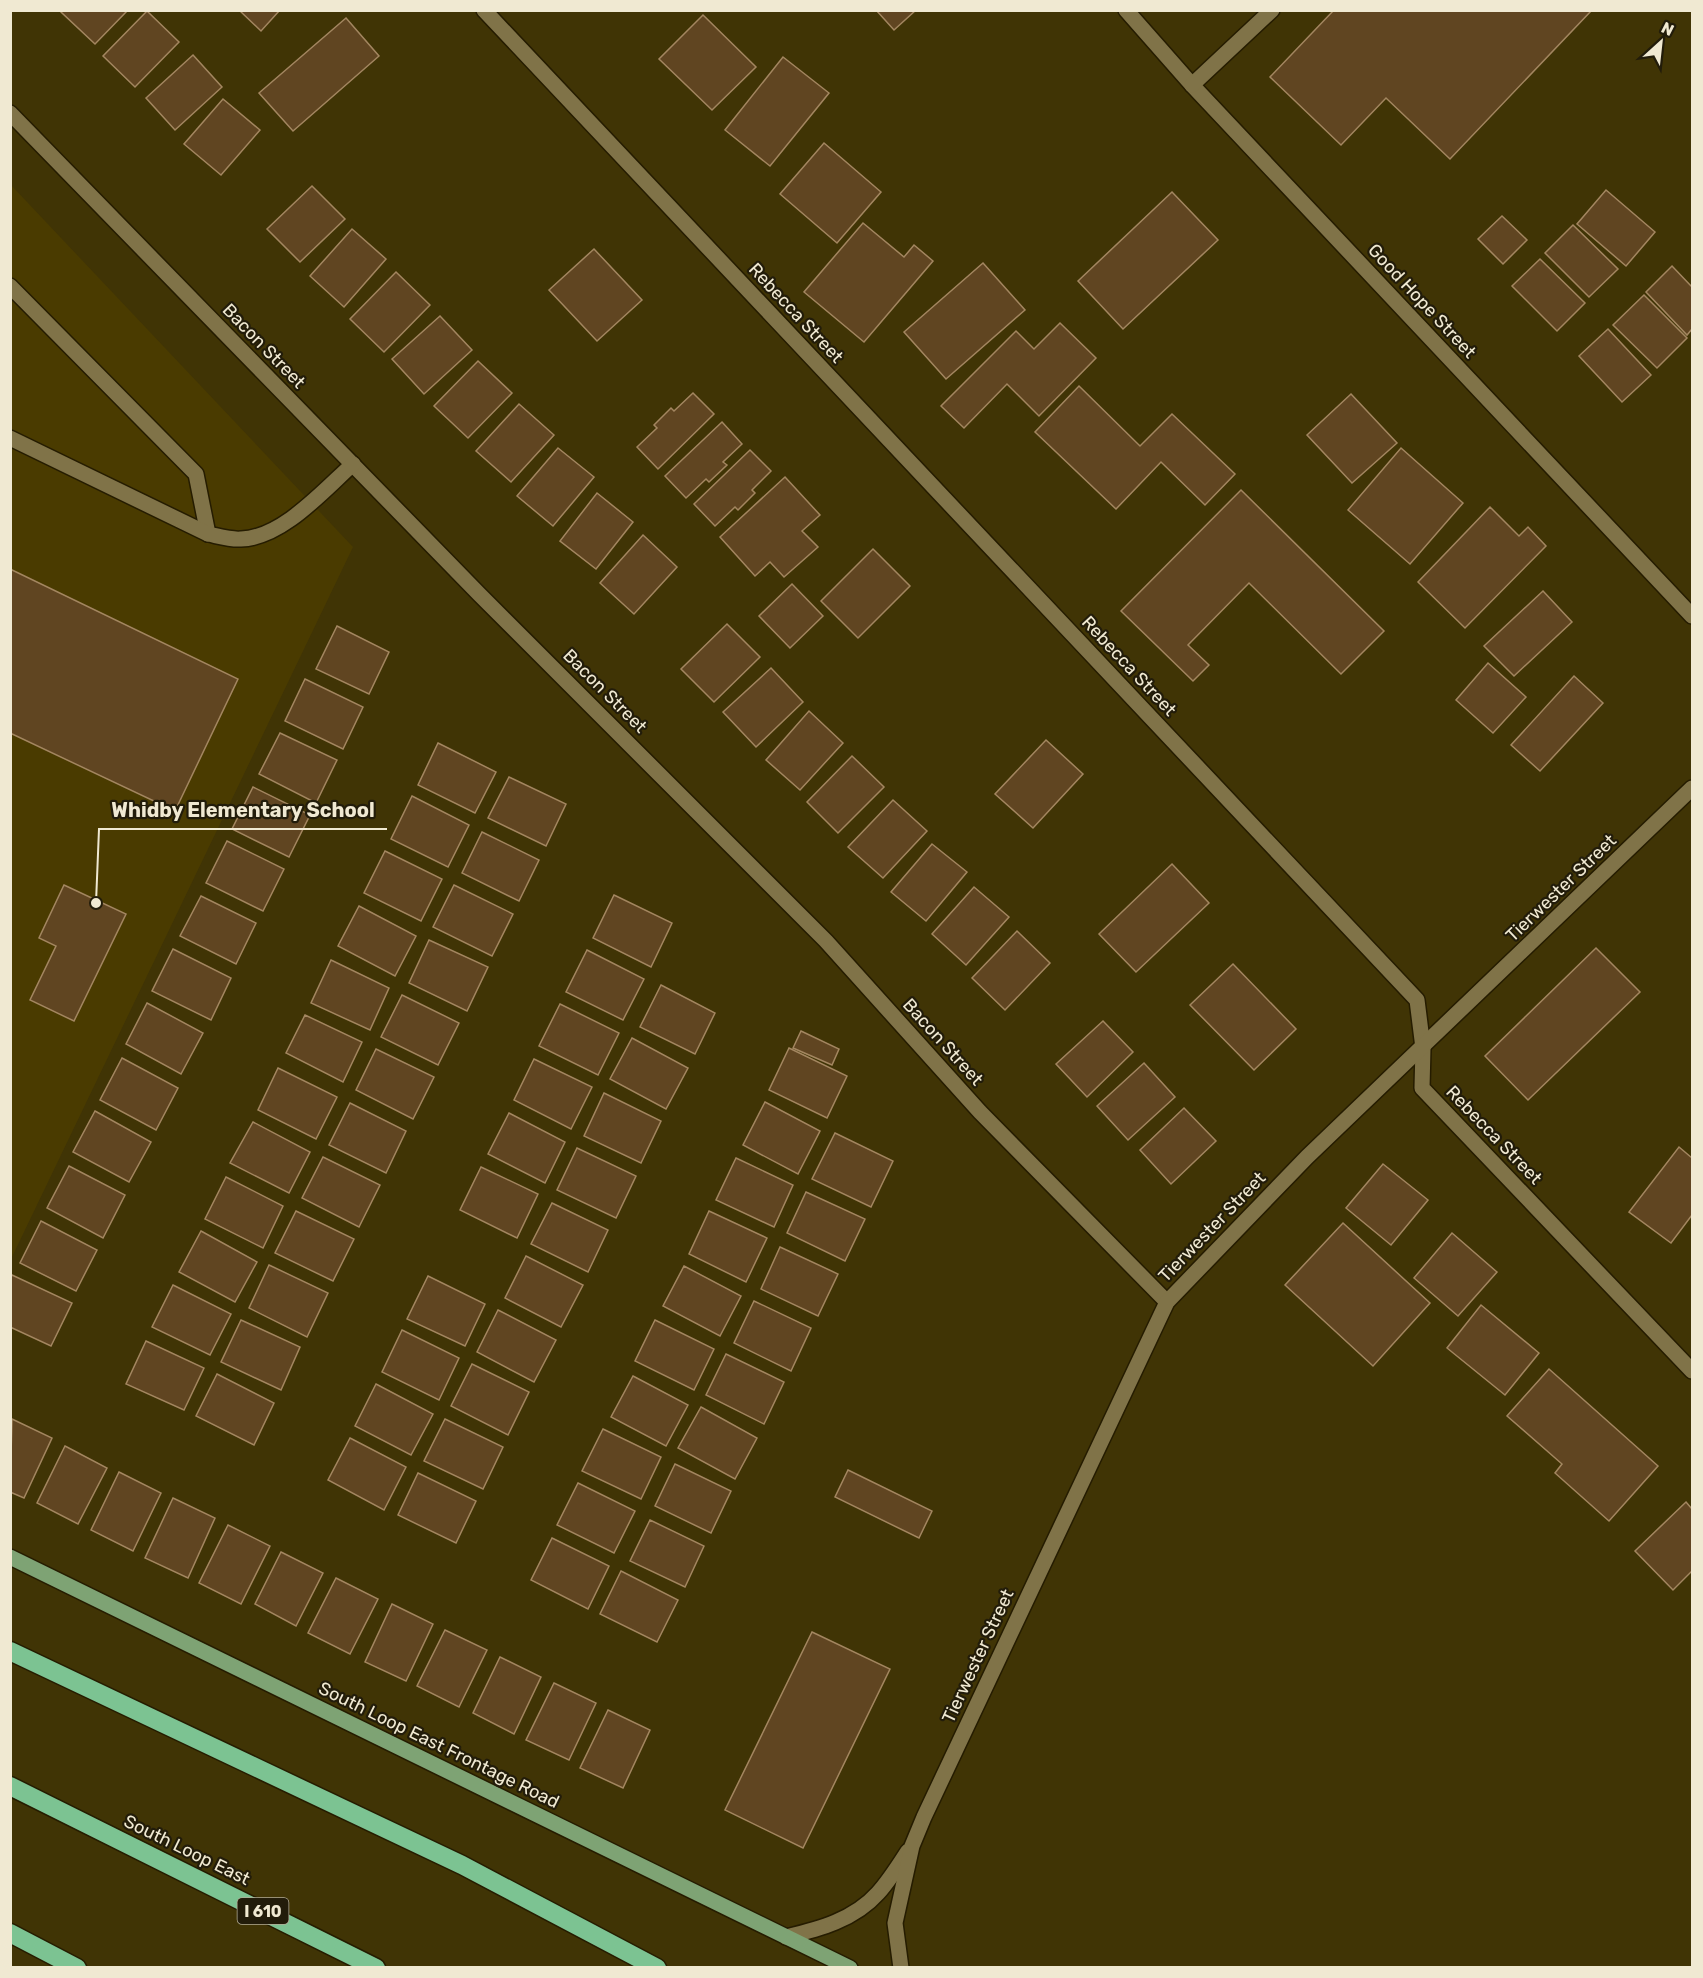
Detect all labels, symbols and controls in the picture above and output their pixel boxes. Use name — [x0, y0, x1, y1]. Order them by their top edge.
north arrow — [1631, 12, 1691, 72]
text: N — [1658, 18, 1677, 40]
street label: Good Hope Street — [1363, 239, 1481, 363]
street label: Rebecca Street — [744, 258, 848, 368]
street label: Bacon Street — [218, 299, 310, 393]
street label: Rebecca Street — [1077, 611, 1181, 721]
street label: Bacon Street — [558, 644, 652, 738]
callout: Whidby Elementary School — [99, 791, 387, 829]
text: Whidby Elementary School — [111, 798, 375, 822]
street label: Tierwester Street — [1501, 830, 1621, 946]
street label: Bacon Street — [898, 994, 988, 1090]
street label: Rebecca Street — [1441, 1081, 1547, 1189]
street label: Tierwester Street — [1154, 1167, 1270, 1287]
street label: Tierwester Street — [937, 1586, 1019, 1726]
street label: South Loop East Frontage Road — [315, 1677, 563, 1813]
street label: South Loop East — [120, 1810, 254, 1890]
road number: I 610 — [238, 1898, 288, 1924]

